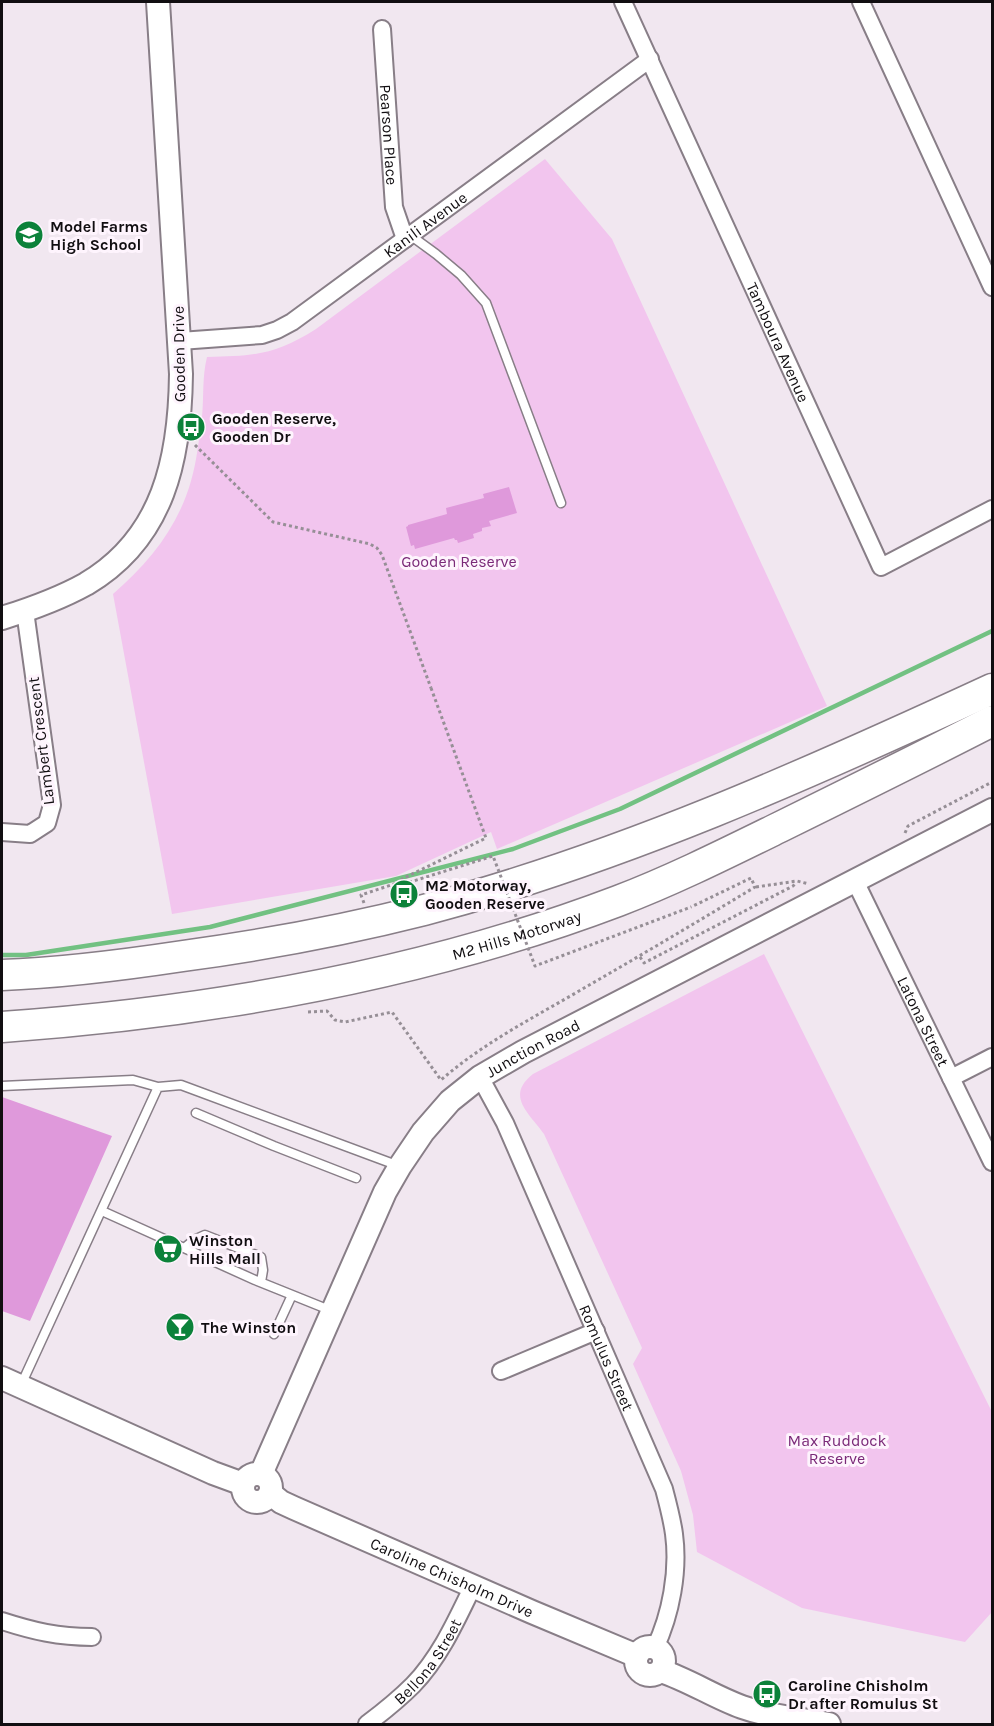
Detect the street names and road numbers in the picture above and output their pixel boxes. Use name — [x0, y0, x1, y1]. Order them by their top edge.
street label: Pearson Place — [376, 84, 402, 186]
street label: Kanili Avenue — [380, 187, 470, 261]
street label: Tamboura Avenue — [743, 279, 814, 405]
street label: Gooden Drive — [169, 306, 189, 402]
street label: Lambert Crescent — [24, 676, 58, 806]
street label: M2 Hills Motorway — [450, 906, 584, 964]
street label: Latona Street — [893, 973, 953, 1069]
street label: Junction Road — [482, 1015, 583, 1081]
street label: Romulus Street — [576, 1302, 638, 1413]
street label: Caroline Chisholm Drive — [368, 1533, 536, 1621]
street label: Bellona Street — [390, 1615, 465, 1708]

